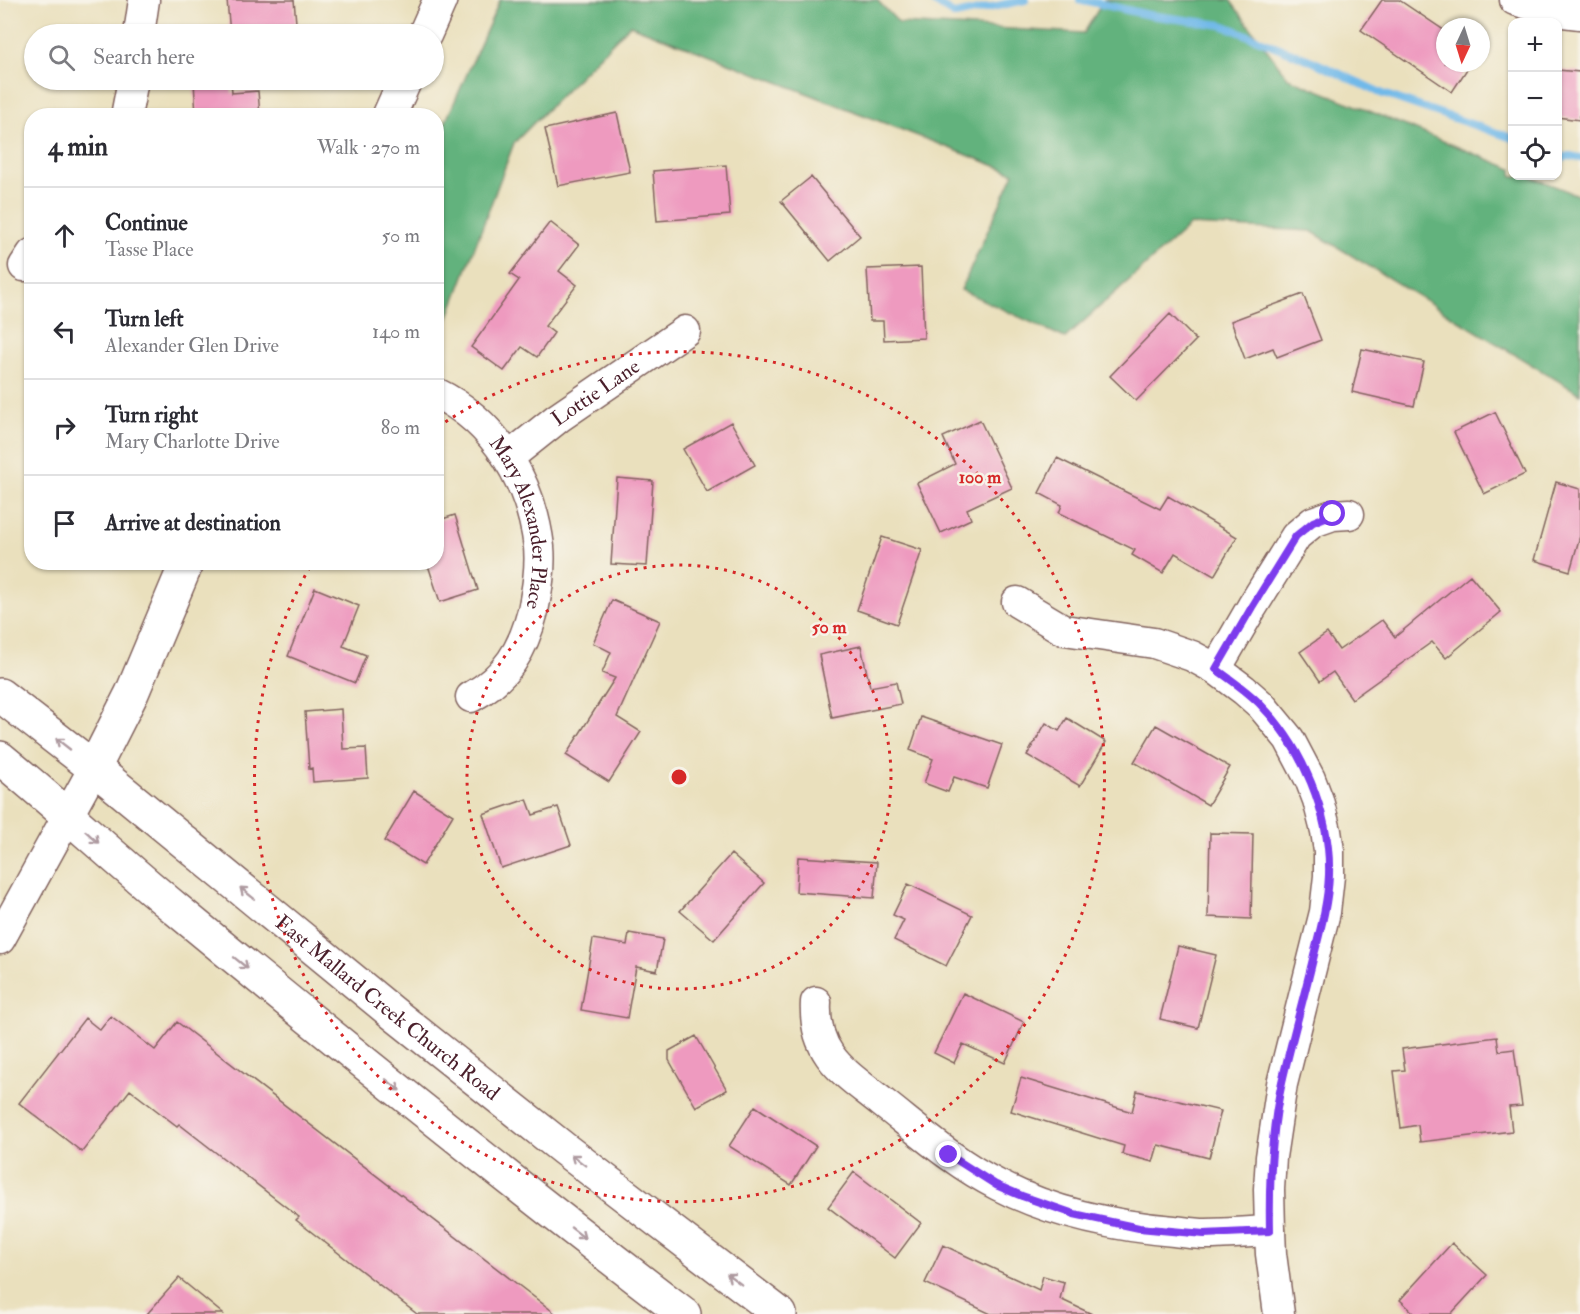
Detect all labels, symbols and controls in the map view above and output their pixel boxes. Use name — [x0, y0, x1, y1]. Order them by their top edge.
north arrow — [1436, 18, 1490, 72]
map controls — [1508, 18, 1562, 180]
button: + — [1508, 18, 1562, 72]
search box — [24, 24, 444, 90]
icon: search — [45, 41, 78, 74]
text: Search here — [93, 43, 195, 71]
button: − — [1508, 72, 1562, 126]
button: locate — [1508, 126, 1562, 180]
text: 4 min — [48, 131, 108, 163]
text: Walk · 270 m — [317, 135, 420, 160]
text: Continue — [105, 209, 188, 237]
icon: ahead — [48, 219, 81, 252]
text: 50 m — [381, 223, 420, 248]
text: Tasse Place — [105, 237, 194, 262]
text: Turn left — [105, 305, 184, 333]
icon: left — [48, 315, 81, 348]
text: 140 m — [372, 319, 420, 344]
text: Alexander Glen Drive — [105, 333, 279, 358]
street label: Lottie Lane — [546, 352, 645, 432]
text: Turn right — [105, 401, 198, 429]
icon: right — [48, 411, 81, 444]
text: 80 m — [381, 415, 420, 440]
text: Mary Charlotte Drive — [105, 429, 280, 454]
street label: Mary Alexander Place — [483, 430, 553, 612]
text: 100 m — [959, 466, 1002, 489]
route start — [1319, 500, 1345, 526]
icon: arrive — [48, 507, 81, 540]
text: Arrive at destination — [105, 509, 281, 537]
text: 50 m — [812, 616, 847, 639]
one-way arrow — [55, 737, 71, 750]
centre of rings — [669, 767, 689, 787]
one-way arrow — [84, 830, 99, 844]
one-way arrow — [240, 886, 255, 900]
street label: East Mallard Creek Church Road — [270, 909, 506, 1107]
one-way arrow — [233, 956, 249, 969]
one-way arrow — [385, 1079, 401, 1092]
route end — [935, 1141, 961, 1167]
one-way arrow — [571, 1154, 587, 1167]
one-way arrow — [570, 1227, 586, 1240]
one-way arrow — [726, 1272, 742, 1285]

